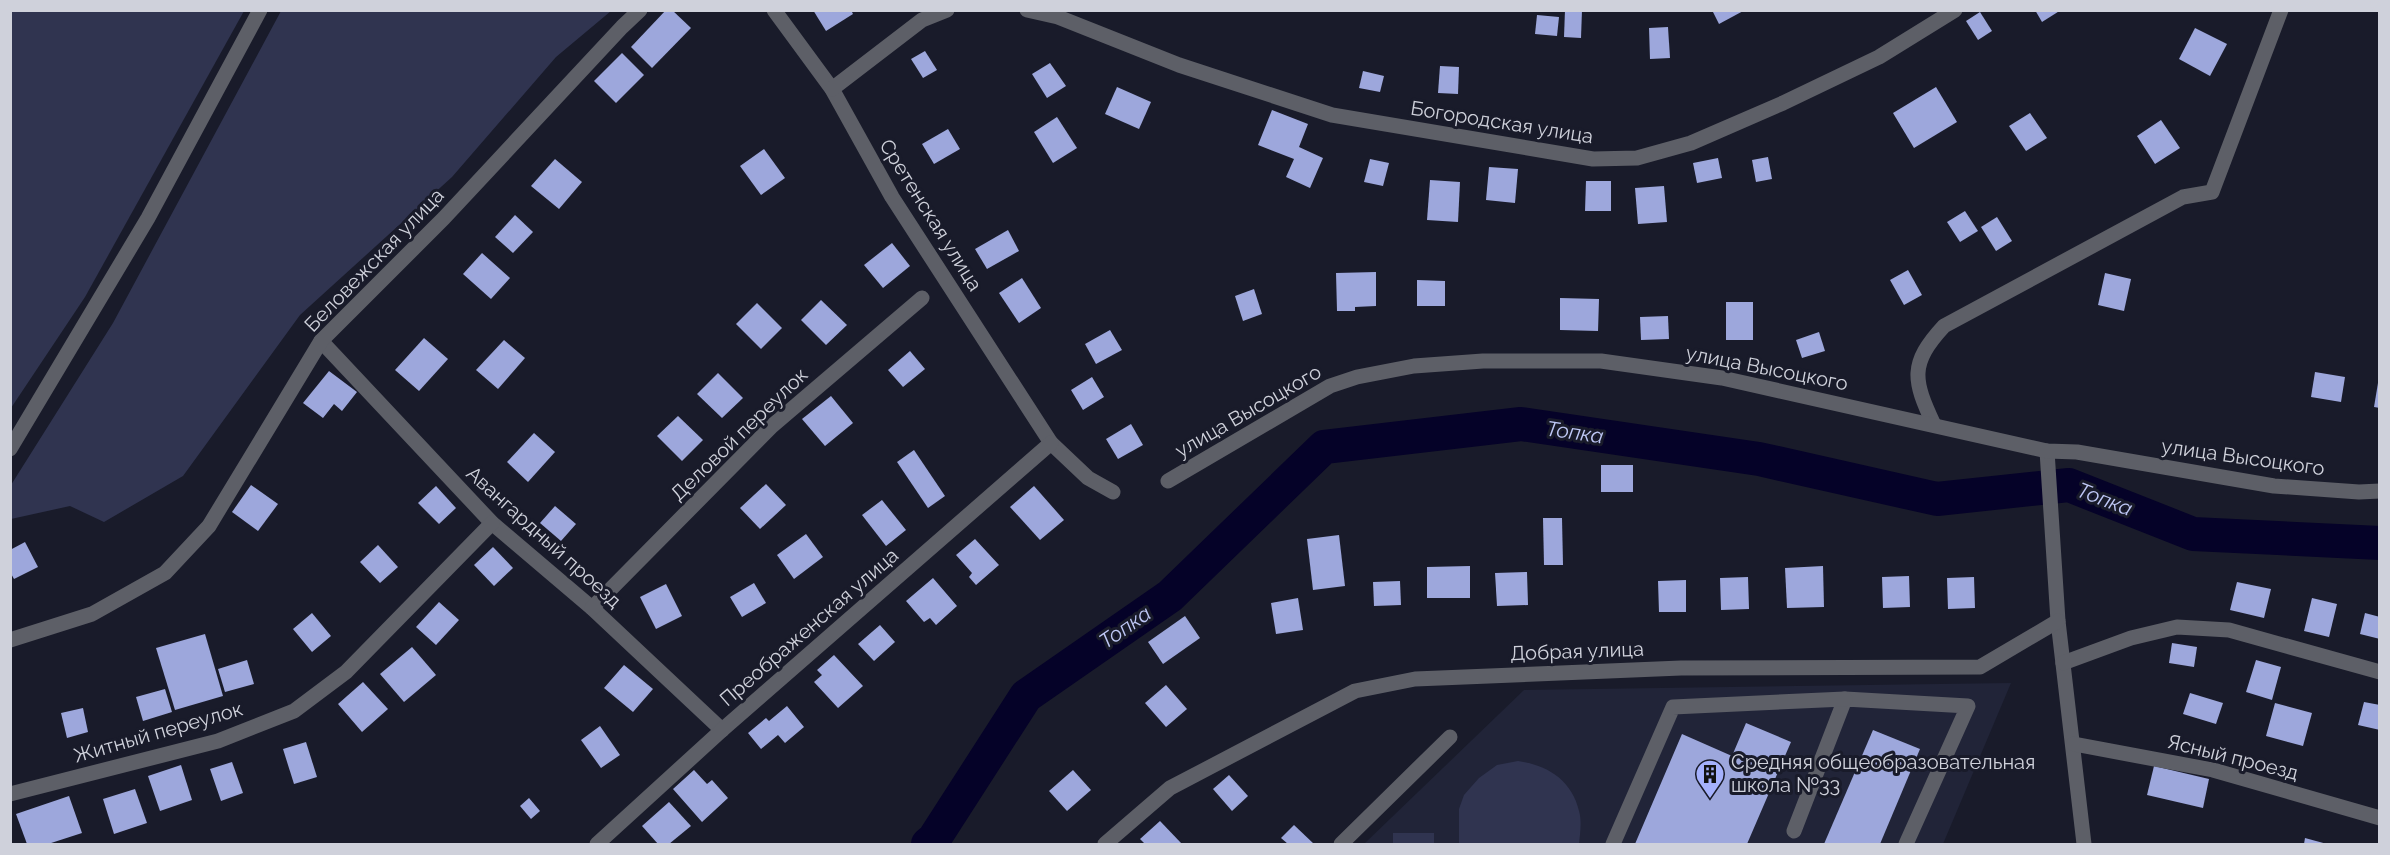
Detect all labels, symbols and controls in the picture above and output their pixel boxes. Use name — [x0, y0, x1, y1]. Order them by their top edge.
street label: Богородская улица — [1409, 96, 1595, 148]
street label: Сретенская улица — [875, 135, 987, 295]
street label: Беловежская улица — [299, 183, 449, 337]
street label: улица Высоцкого — [1684, 341, 1850, 396]
street label: улица Высоцкого — [1171, 359, 1325, 463]
street label: Деловой переулок — [666, 363, 812, 505]
water label: Топка — [1545, 416, 1605, 448]
street label: улица Высоцкого — [2160, 434, 2326, 480]
street label: Авангардный проезд — [462, 461, 627, 613]
water label: Топка — [2074, 477, 2136, 521]
street label: Преображенская улица — [715, 543, 903, 711]
water label: Топка — [1094, 600, 1156, 654]
street label: Добрая улица — [1510, 637, 1644, 665]
street label: Житный переулок — [71, 696, 245, 768]
street label: Ясный проезд — [2165, 729, 2301, 785]
place label: Средняя общеобразовательная школа №33 — [1731, 750, 2035, 797]
building icon: Средняя общеобразовательная школа №33 — [1694, 758, 1726, 800]

